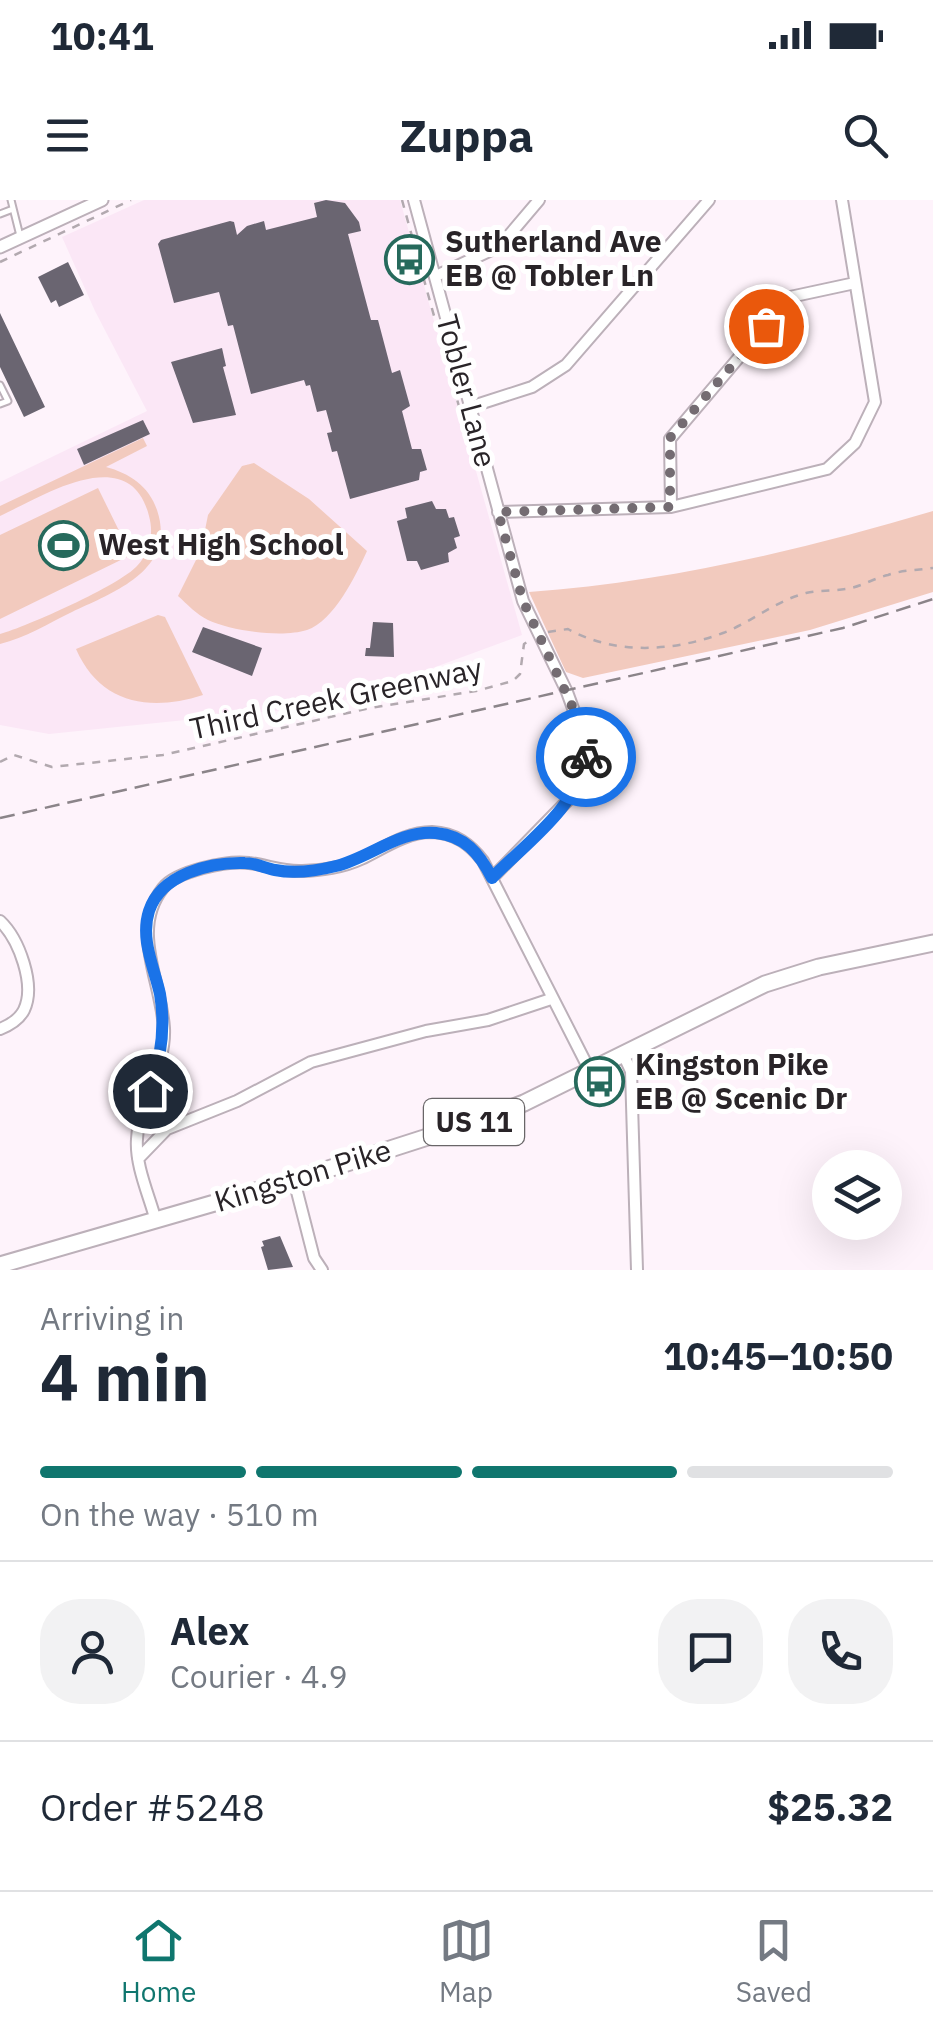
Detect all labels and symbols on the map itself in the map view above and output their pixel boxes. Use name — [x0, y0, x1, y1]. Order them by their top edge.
place label: Sutherland Ave EB @ Tobler Ln — [445, 221, 662, 294]
bus stop icon: Sutherland Ave EB @ Tobler Ln — [384, 233, 436, 285]
pin — [724, 284, 809, 369]
street label: Tobler Lane — [428, 310, 507, 471]
sports icon: West High School — [37, 519, 89, 571]
place label: West High School — [98, 524, 344, 563]
street label: Third Creek Greenway — [186, 648, 485, 748]
courier — [536, 707, 636, 807]
place label: Kingston Pike EB @ Scenic Dr — [635, 1044, 848, 1117]
pin — [108, 1049, 193, 1134]
bus stop icon: Kingston Pike EB @ Scenic Dr — [574, 1056, 626, 1108]
road number: US 11 — [424, 1099, 524, 1145]
street label: Kingston Pike — [210, 1129, 396, 1220]

